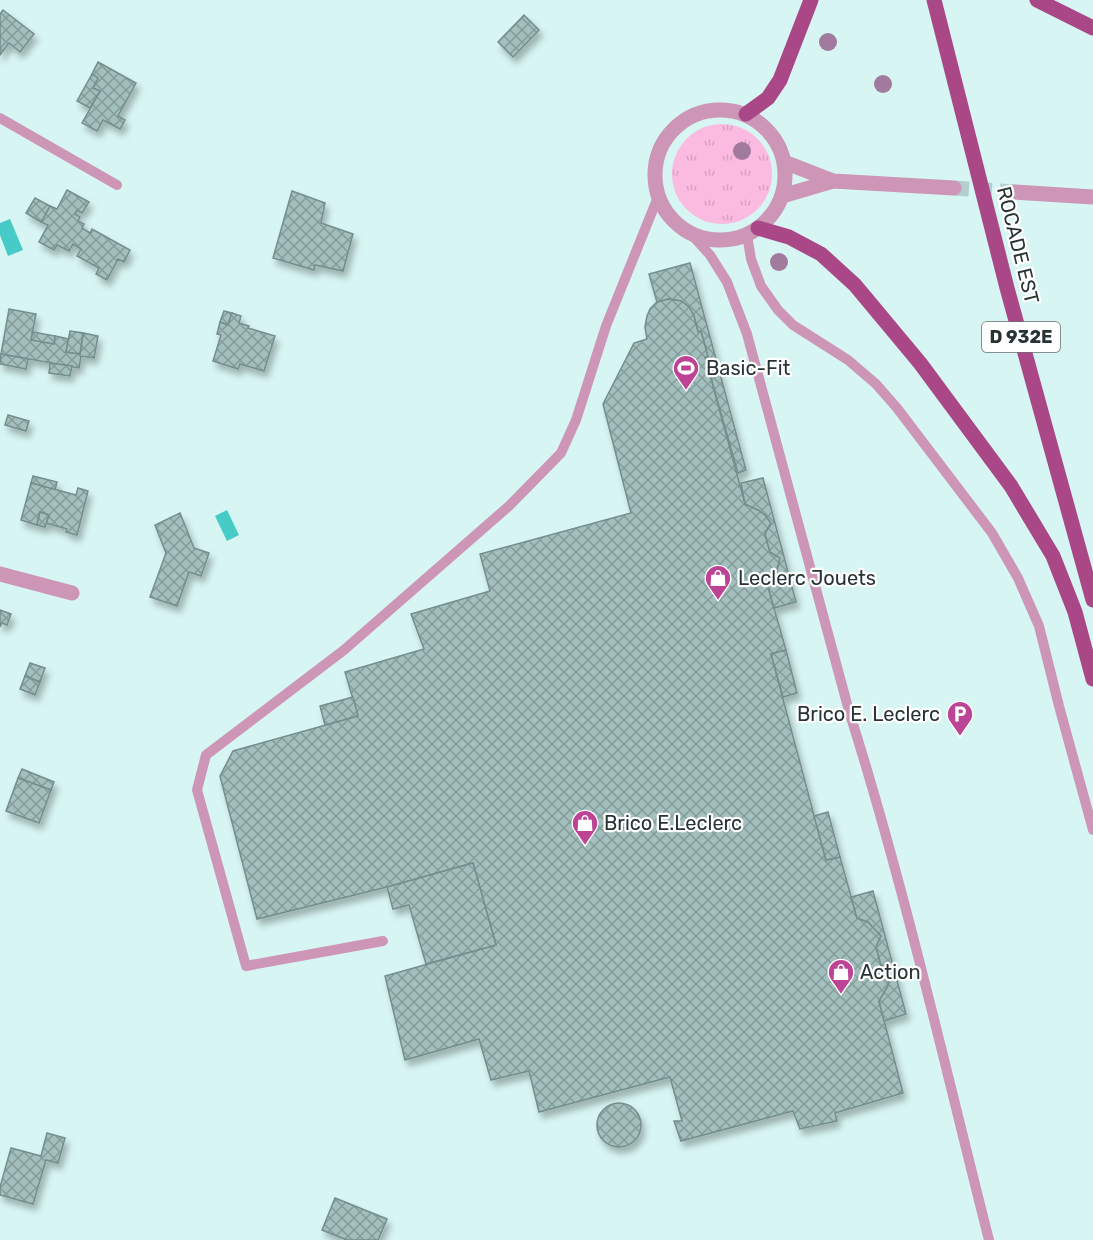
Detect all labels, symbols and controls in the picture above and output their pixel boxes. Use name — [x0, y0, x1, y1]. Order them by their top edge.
street label: ROCADE EST — [992, 184, 1044, 307]
road number: D 932E — [982, 322, 1060, 352]
sports icon: Basic-Fit — [671, 353, 701, 391]
place label: Basic-Fit — [706, 356, 791, 380]
shop icon: Leclerc Jouets — [703, 563, 733, 601]
place label: Leclerc Jouets — [738, 566, 876, 590]
parking icon: Brico E. Leclerc — [945, 699, 975, 737]
place label: Brico E. Leclerc — [797, 702, 940, 726]
shop icon: Brico E.Leclerc — [570, 808, 600, 846]
place label: Brico E.Leclerc — [604, 811, 742, 835]
shop icon: Action — [826, 957, 856, 995]
place label: Action — [860, 960, 921, 984]

